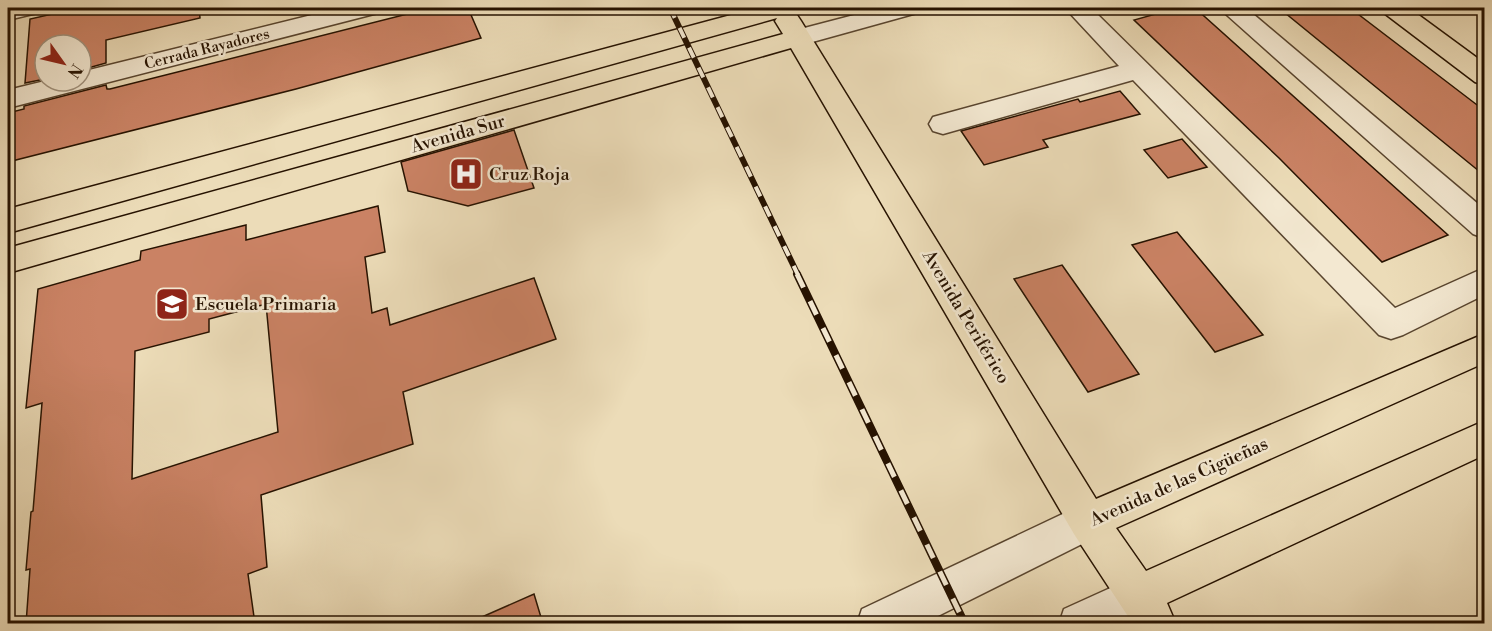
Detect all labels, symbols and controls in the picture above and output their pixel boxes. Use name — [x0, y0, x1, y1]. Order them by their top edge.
street label: Cerrada Rayadores — [142, 24, 272, 74]
north arrow — [33, 33, 93, 93]
text: N — [63, 60, 86, 82]
street label: Avenida Sur — [407, 109, 508, 159]
hospital icon: Cruz Roja — [448, 156, 484, 192]
place label: Cruz Roja — [489, 163, 571, 186]
street label: Avenida Periférico — [917, 245, 1015, 388]
school or university icon: Escuela Primaria — [154, 286, 190, 322]
place label: Escuela Primaria — [195, 293, 337, 316]
street label: Avenida de las Cigüeñas — [1085, 432, 1272, 532]

